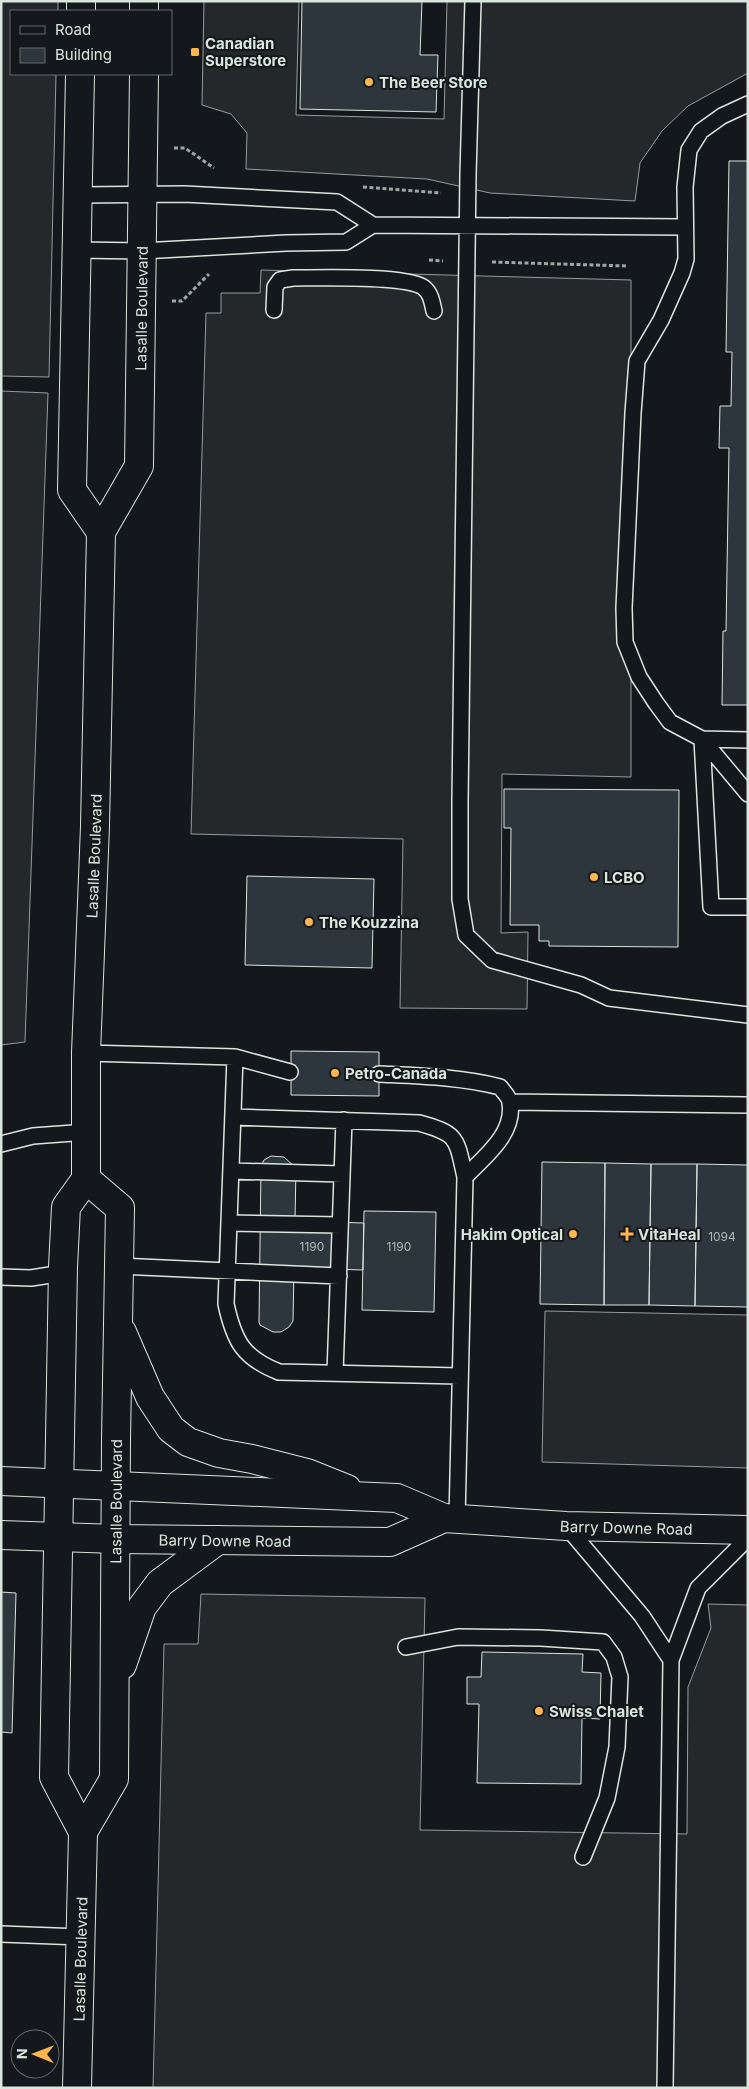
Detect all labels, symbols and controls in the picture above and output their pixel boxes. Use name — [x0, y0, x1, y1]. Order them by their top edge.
legend — [10, 10, 172, 75]
text: Road — [55, 20, 91, 39]
place label: Canadian Superstore — [205, 34, 286, 70]
text: Building — [55, 45, 112, 64]
marker: Canadian Superstore — [189, 46, 201, 58]
place label: The Beer Store — [379, 73, 487, 92]
marker: The Beer Store — [363, 76, 375, 88]
street label: Lasalle Boulevard — [131, 246, 151, 371]
street label: Lasalle Boulevard — [82, 793, 105, 919]
place label: LCBO — [604, 868, 645, 887]
marker: LCBO — [588, 871, 600, 883]
place label: The Kouzzina — [319, 913, 419, 932]
marker: The Kouzzina — [303, 916, 315, 928]
place label: Petro-Canada — [345, 1064, 447, 1083]
marker: Petro-Canada — [329, 1067, 341, 1079]
place label: Hakim Optical — [461, 1225, 563, 1244]
place label: VitaHeal — [638, 1225, 701, 1244]
marker: VitaHeal — [620, 1227, 634, 1241]
marker: Hakim Optical — [567, 1228, 579, 1240]
house number: 1094 — [708, 1229, 736, 1244]
house number: 1190 — [300, 1239, 324, 1254]
house number: 1190 — [387, 1239, 411, 1254]
street label: Lasalle Boulevard — [106, 1439, 126, 1564]
street label: Barry Downe Road — [559, 1516, 693, 1538]
street label: Barry Downe Road — [159, 1530, 291, 1550]
place label: Swiss Chalet — [549, 1702, 644, 1721]
marker: Swiss Chalet — [533, 1705, 545, 1717]
street label: Lasalle Boulevard — [69, 1896, 91, 2022]
north arrow — [10, 2029, 60, 2079]
text: N — [13, 2048, 30, 2059]

